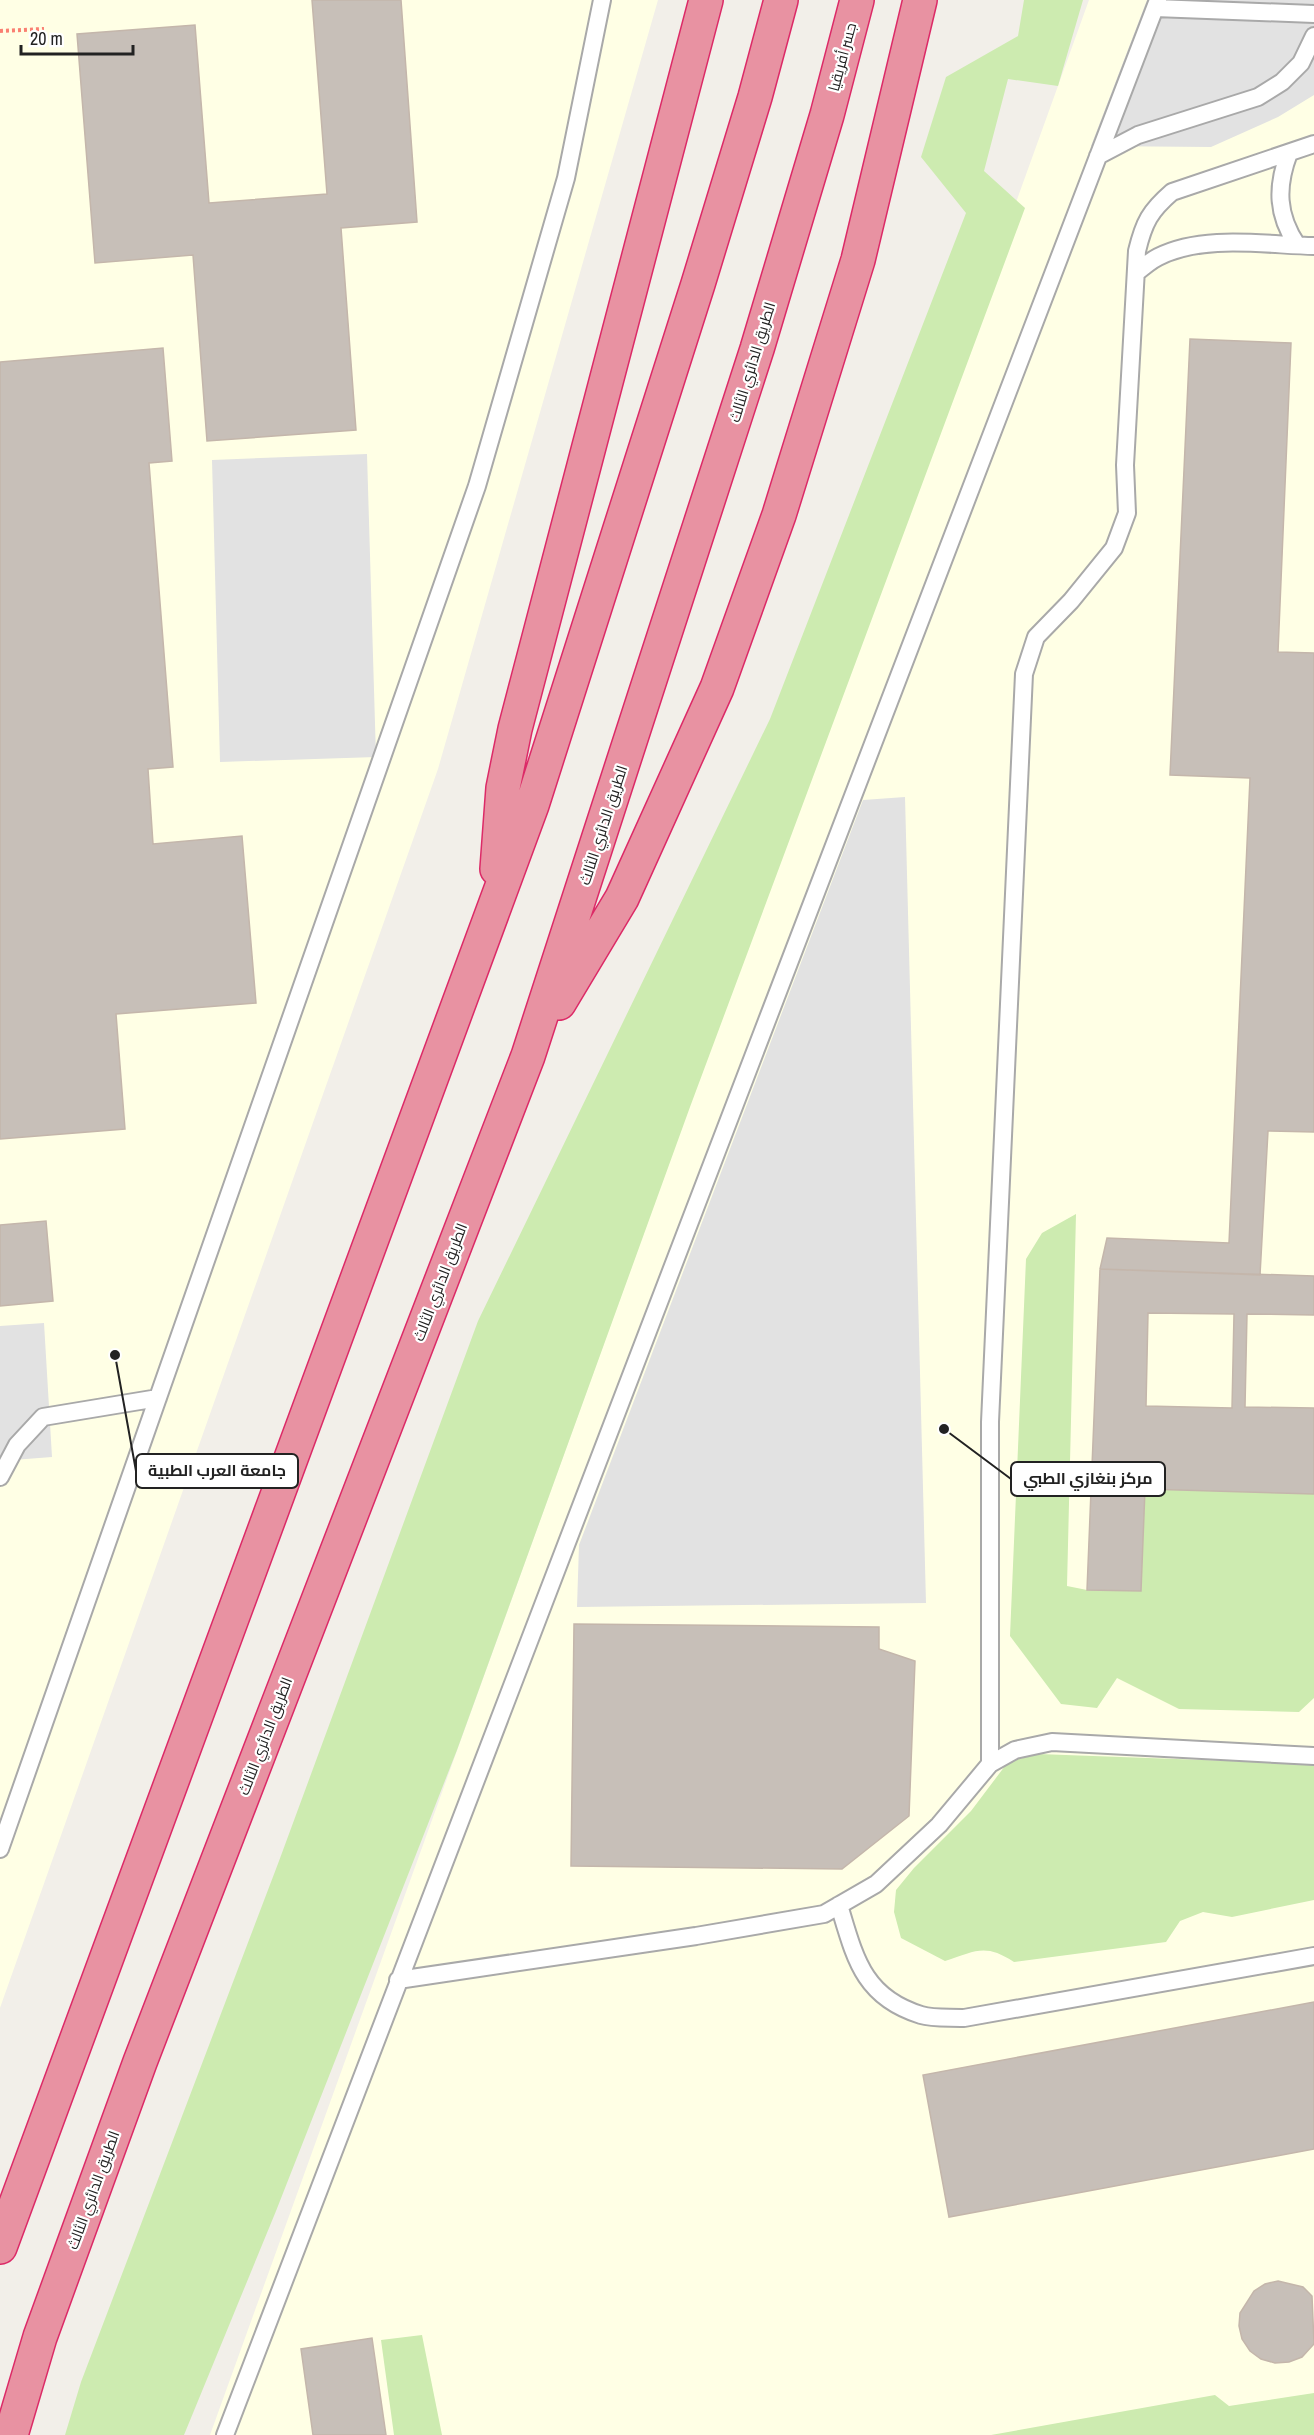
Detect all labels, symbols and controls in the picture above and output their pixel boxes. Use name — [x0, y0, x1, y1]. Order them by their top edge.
scale bar — [21, 18, 134, 56]
street label: جسر أفريقيا — [823, 20, 861, 94]
text: 20 m — [30, 26, 63, 51]
street label: الطريق الدائري الثالث — [724, 299, 782, 425]
street label: الطريق الدائري الثالث — [574, 762, 634, 888]
street label: الطريق الدائري الثالث — [408, 1220, 474, 1345]
callout: جامعة العرب الطبية — [136, 1454, 298, 1488]
text: جامعة العرب الطبية — [148, 1459, 286, 1481]
callout: مركز بنغازي الطبي — [1011, 1462, 1165, 1496]
text: مركز بنغازي الطبي — [1023, 1467, 1153, 1491]
street label: الطريق الدائري الثالث — [233, 1674, 299, 1799]
street label: الطريق الدائري الثالث — [62, 2128, 126, 2253]

